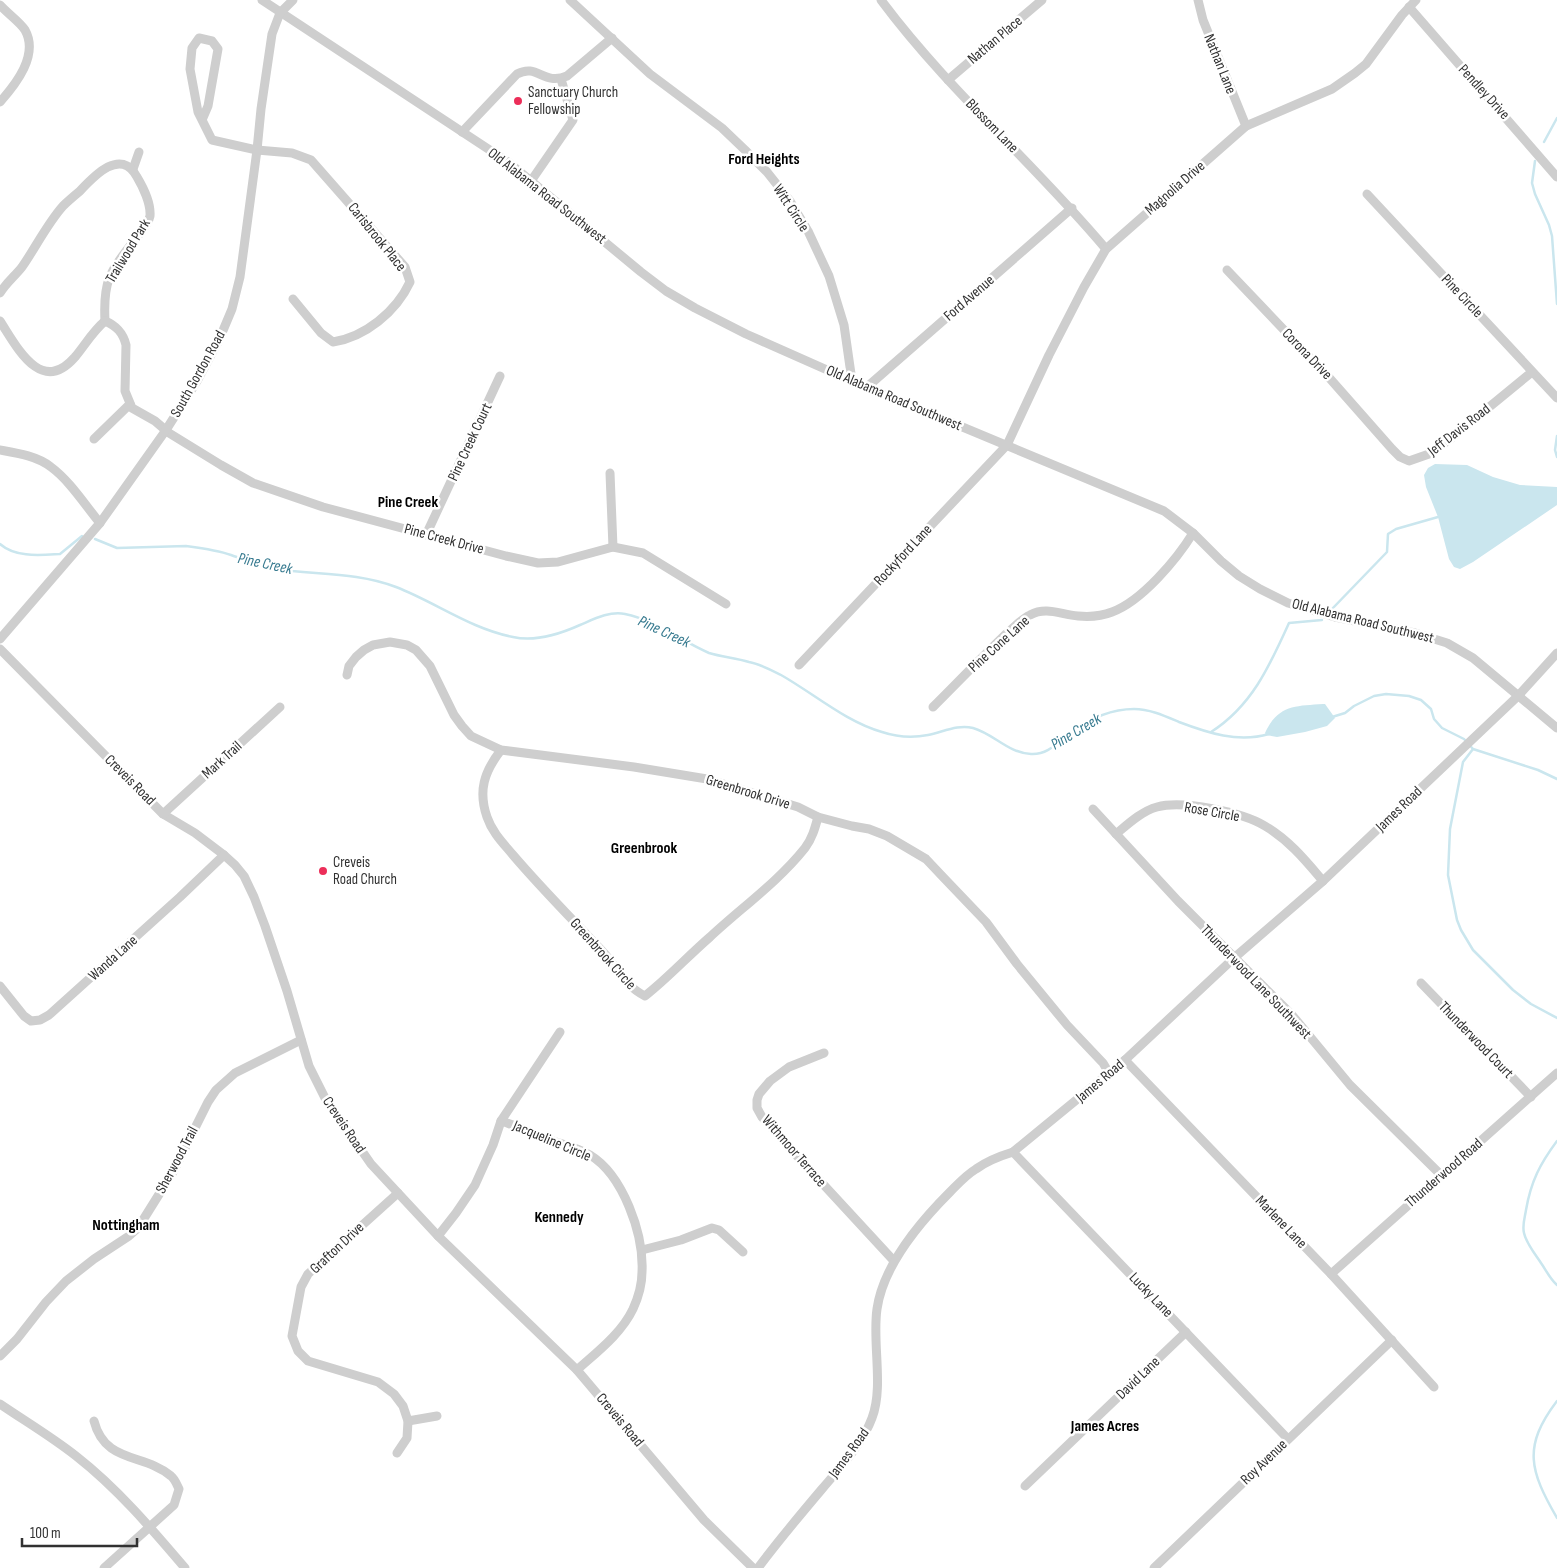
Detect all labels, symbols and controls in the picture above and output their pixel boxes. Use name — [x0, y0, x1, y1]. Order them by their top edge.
street label: Nathan Place — [964, 12, 1026, 68]
street label: Nathan Lane — [1199, 31, 1241, 97]
street label: Pendley Drive — [1454, 60, 1514, 124]
place label: Sanctuary Church Fellowship — [528, 83, 618, 119]
marker: Sanctuary Church Fellowship — [512, 95, 524, 107]
street label: Blossom Lane — [961, 95, 1023, 157]
street label: Old Alabama Road Southwest — [484, 144, 610, 249]
district label: Ford Heights — [728, 150, 800, 169]
street label: Magnolia Drive — [1141, 157, 1209, 219]
street label: Witt Circle — [769, 181, 813, 235]
street label: Carisbrook Place — [344, 199, 410, 275]
street label: Trailwood Park — [101, 215, 155, 287]
street label: Pine Circle — [1437, 270, 1487, 322]
street label: Ford Avenue — [940, 271, 998, 325]
street label: Corona Drive — [1278, 324, 1336, 384]
street label: South Gordon Road — [166, 327, 230, 421]
street label: Old Alabama Road Southwest — [823, 361, 965, 435]
street label: Pine Creek Court — [444, 399, 497, 484]
street label: Jeff Davis Road — [1423, 400, 1494, 461]
district label: Pine Creek — [378, 493, 438, 512]
street label: Pine Creek Drive — [402, 519, 486, 559]
street label: Rockyford Lane — [870, 520, 936, 590]
water label: Pine Creek — [236, 549, 295, 579]
street label: Old Alabama Road Southwest — [1290, 594, 1436, 648]
water label: Pine Creek — [635, 612, 694, 653]
street label: Pine Cone Lane — [964, 612, 1034, 676]
water label: Pine Creek — [1047, 709, 1105, 754]
street label: Mark Trail — [198, 737, 246, 783]
street label: Creveis Road — [100, 750, 160, 810]
street label: Greenbrook Drive — [704, 770, 792, 814]
street label: James Road — [1371, 782, 1426, 836]
street label: Rose Circle — [1183, 798, 1241, 826]
district label: Greenbrook — [611, 839, 677, 858]
place label: Creveis Road Church — [333, 853, 397, 889]
marker: Creveis Road Church — [317, 865, 329, 877]
street label: Greenbrook Circle — [566, 914, 640, 994]
street label: Thunderwood Lane Southwest — [1196, 921, 1316, 1043]
street label: Wanda Lane — [84, 931, 142, 985]
street label: Thunderwood Court — [1434, 997, 1518, 1083]
street label: James Road — [1071, 1055, 1128, 1107]
street label: Creveis Road — [318, 1093, 370, 1157]
street label: Withmoor Terrace — [757, 1111, 831, 1191]
street label: Jacqueline Circle — [509, 1116, 594, 1166]
street label: Sherwood Trail — [151, 1123, 203, 1197]
street label: Thunderwood Road — [1401, 1134, 1487, 1212]
street label: Marlene Lane — [1251, 1192, 1311, 1252]
district label: Kennedy — [534, 1208, 584, 1227]
district label: Nottingham — [92, 1216, 160, 1235]
street label: Grafton Drive — [306, 1218, 368, 1278]
street label: Lucky Lane — [1125, 1268, 1177, 1322]
street label: David Lane — [1112, 1352, 1164, 1404]
street label: Creveis Road — [592, 1389, 648, 1451]
district label: James Acres — [1070, 1417, 1139, 1436]
street label: James Road — [824, 1424, 874, 1483]
street label: Roy Avenue — [1237, 1435, 1291, 1489]
scale bar — [22, 1516, 138, 1548]
text: 100 m — [30, 1524, 61, 1543]

